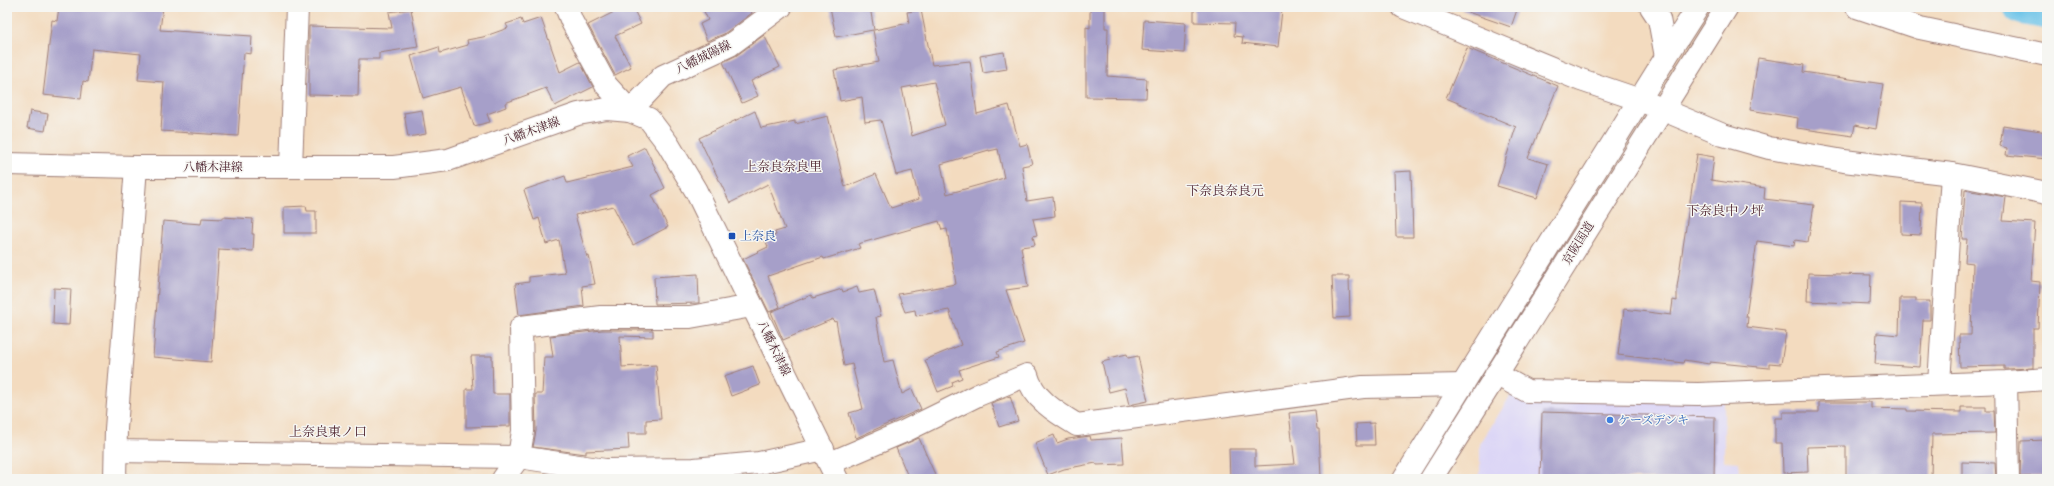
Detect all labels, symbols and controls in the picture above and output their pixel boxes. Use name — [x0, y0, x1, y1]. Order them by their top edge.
street label: 八幡城陽線 — [673, 38, 734, 78]
street label: 八幡木津線 — [500, 114, 562, 150]
district label: 上奈良奈良里 — [744, 159, 822, 177]
street label: 八幡木津線 — [183, 160, 243, 176]
district label: 下奈良奈良元 — [1186, 183, 1264, 201]
district label: 下奈良中ノ坪 — [1686, 203, 1764, 221]
street label: 京阪国道 — [1559, 219, 1598, 268]
place label: 上奈良 — [740, 229, 776, 245]
marker: 上奈良 — [727, 231, 737, 241]
street label: 八幡木津線 — [753, 318, 793, 379]
place label: ケーズデンキ — [1618, 413, 1689, 429]
marker: ケーズデンキ — [1605, 415, 1615, 425]
district label: 上奈良東ノ口 — [289, 424, 367, 442]

